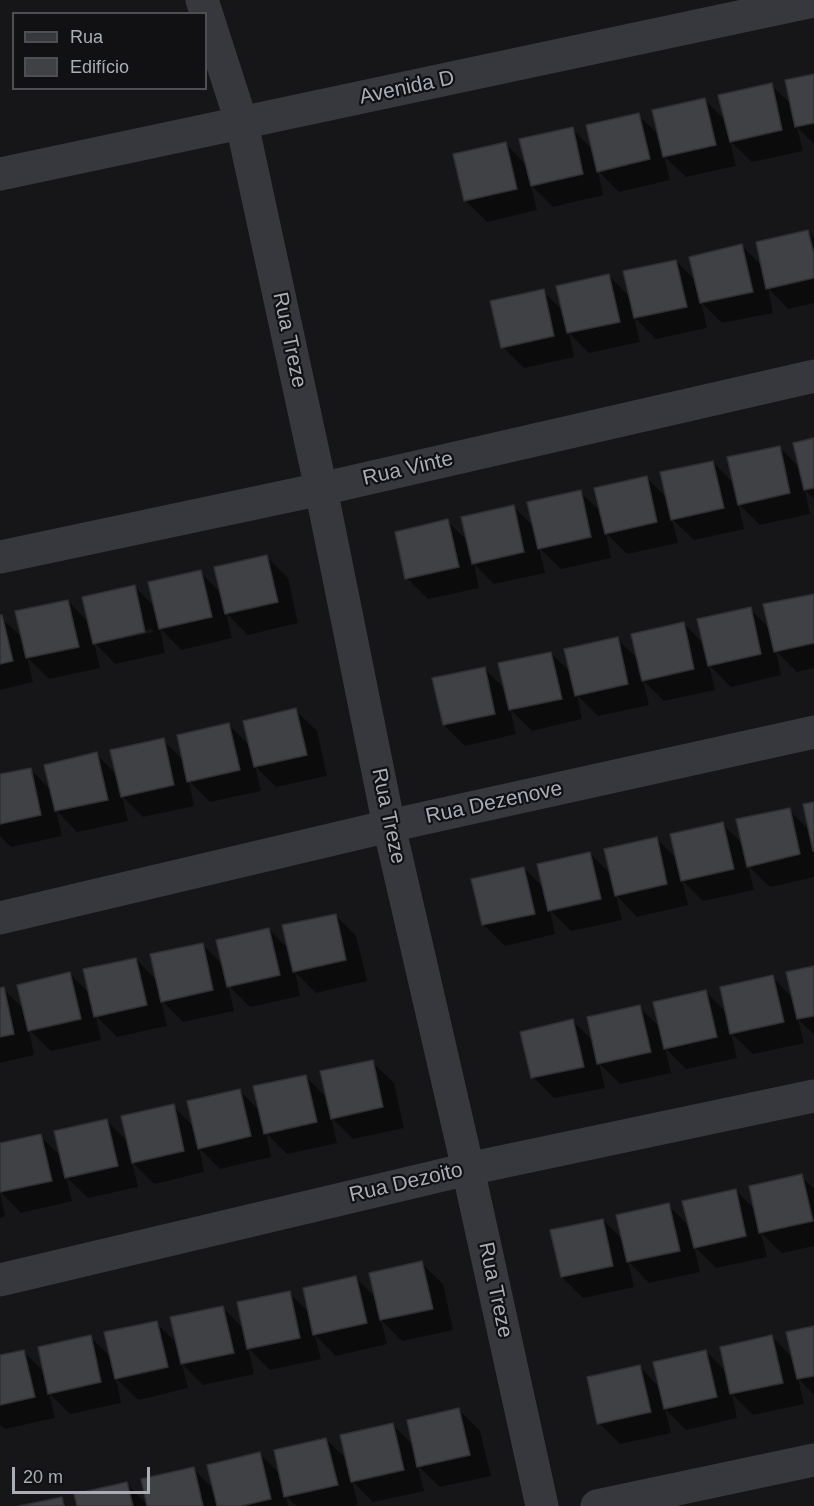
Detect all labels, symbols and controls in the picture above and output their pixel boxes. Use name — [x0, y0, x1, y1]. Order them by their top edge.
legend — [12, 12, 207, 90]
text: Rua — [70, 27, 103, 47]
text: Edifício — [70, 57, 129, 77]
street label: Avenida D — [357, 66, 457, 110]
street label: Rua Treze — [267, 290, 311, 390]
street label: Rua Vinte — [360, 446, 456, 492]
street label: Rua Treze — [366, 766, 410, 866]
street label: Rua Dezenove — [423, 776, 565, 830]
street label: Rua Dezoito — [347, 1158, 465, 1208]
street label: Rua Treze — [473, 1240, 517, 1340]
scale bar — [15, 1455, 153, 1493]
text: 20 m — [23, 1467, 63, 1487]

